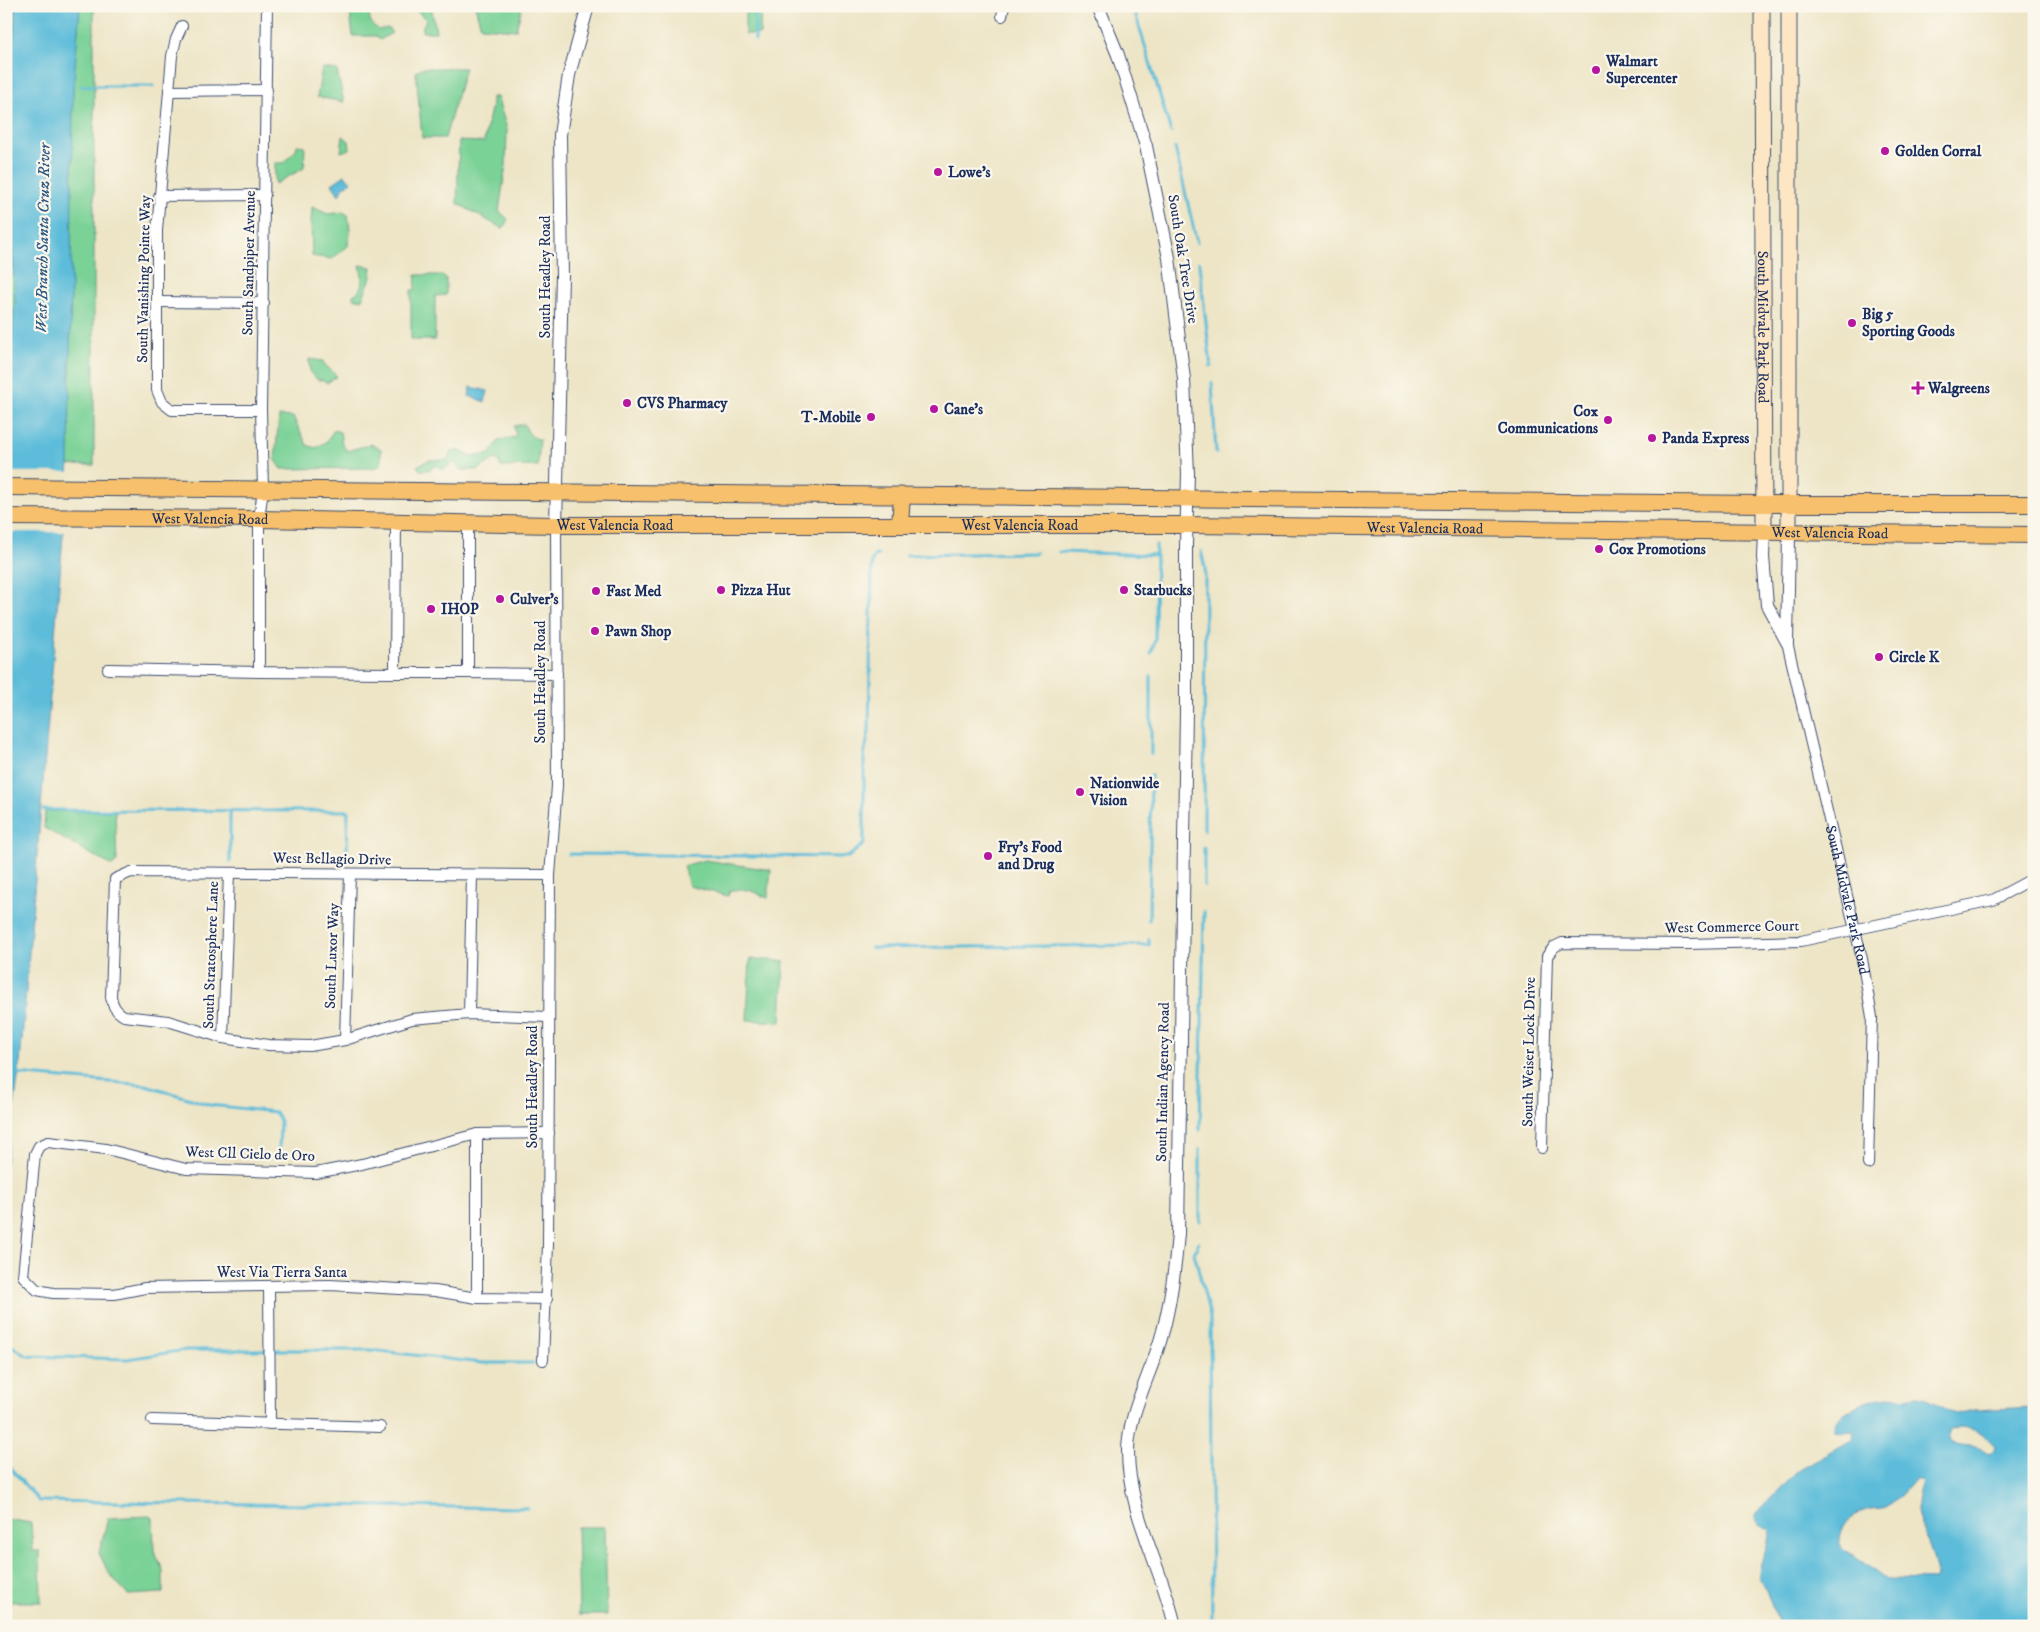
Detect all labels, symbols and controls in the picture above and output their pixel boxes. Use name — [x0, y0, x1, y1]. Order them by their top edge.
place label: Walmart Supercenter — [1605, 52, 1678, 88]
marker: Walmart Supercenter — [1590, 64, 1602, 76]
water label: West Branch Santa Cruz River — [31, 142, 55, 333]
place label: Golden Corral — [1895, 142, 1982, 161]
marker: Golden Corral — [1879, 145, 1891, 157]
place label: Lowe’s — [948, 163, 991, 182]
marker: Lowe’s — [932, 166, 944, 178]
street label: South Sandpiper Avenue — [238, 190, 260, 336]
street label: South Oak Tree Drive — [1163, 193, 1203, 325]
street label: South Vanishing Pointe Way — [133, 194, 155, 363]
street label: South Headley Road — [536, 215, 555, 338]
street label: South Midvale Park Road — [1753, 251, 1773, 404]
place label: Big 5 Sporting Goods — [1862, 305, 1955, 341]
marker: Big 5 Sporting Goods — [1846, 317, 1858, 329]
place label: Walgreens — [1927, 379, 1990, 398]
marker: Walgreens — [1912, 382, 1924, 394]
place label: CVS Pharmacy — [637, 394, 728, 413]
marker: CVS Pharmacy — [621, 397, 633, 409]
place label: Cane's — [944, 400, 983, 419]
place label: Cox Communications — [1498, 402, 1599, 438]
marker: Cane's — [928, 403, 940, 415]
place label: T-Mobile — [800, 408, 862, 427]
marker: T-Mobile — [865, 411, 877, 423]
marker: Cox Communications — [1602, 414, 1614, 426]
place label: Panda Express — [1662, 429, 1749, 448]
marker: Panda Express — [1646, 432, 1658, 444]
street label: West Valencia Road — [151, 509, 269, 529]
street label: West Valencia Road — [556, 516, 674, 535]
street label: West Valencia Road — [961, 516, 1079, 535]
street label: West Valencia Road — [1365, 518, 1484, 538]
street label: West Valencia Road — [1770, 522, 1889, 543]
place label: Cox Promotions — [1609, 540, 1706, 559]
marker: Cox Promotions — [1593, 543, 1605, 555]
place label: Pizza Hut — [731, 581, 791, 600]
place label: Starbucks — [1134, 581, 1192, 600]
place label: Fast Med — [606, 582, 662, 601]
marker: Pizza Hut — [715, 584, 727, 596]
marker: Starbucks — [1118, 584, 1130, 596]
marker: Fast Med — [590, 585, 602, 597]
place label: Culver's — [510, 590, 559, 609]
marker: Culver's — [494, 593, 506, 605]
place label: IHOP — [441, 600, 479, 619]
marker: IHOP — [425, 603, 437, 615]
street label: South Headley Road — [531, 620, 550, 743]
place label: Pawn Shop — [605, 622, 672, 641]
marker: Pawn Shop — [589, 625, 601, 637]
place label: Circle K — [1889, 648, 1940, 667]
marker: Circle K — [1873, 651, 1885, 663]
place label: Nationwide Vision — [1089, 774, 1160, 810]
marker: Nationwide Vision — [1074, 786, 1086, 798]
street label: South Midvale Park Road — [1821, 823, 1874, 976]
place label: Fry's Food and Drug — [998, 838, 1062, 874]
street label: West Bellagio Drive — [272, 848, 391, 870]
marker: Fry's Food and Drug — [982, 850, 994, 862]
street label: South Stratosphere Lane — [199, 881, 223, 1029]
street label: South Luxor Way — [321, 902, 343, 1009]
street label: West Commerce Court — [1664, 916, 1800, 938]
street label: South Weiser Lock Drive — [1518, 977, 1540, 1127]
street label: South Indian Agency Road — [1152, 1001, 1174, 1162]
street label: South Headley Road — [523, 1025, 542, 1148]
street label: West Cll Cielo de Oro — [184, 1142, 315, 1166]
street label: West Via Tierra Santa — [216, 1263, 348, 1282]

